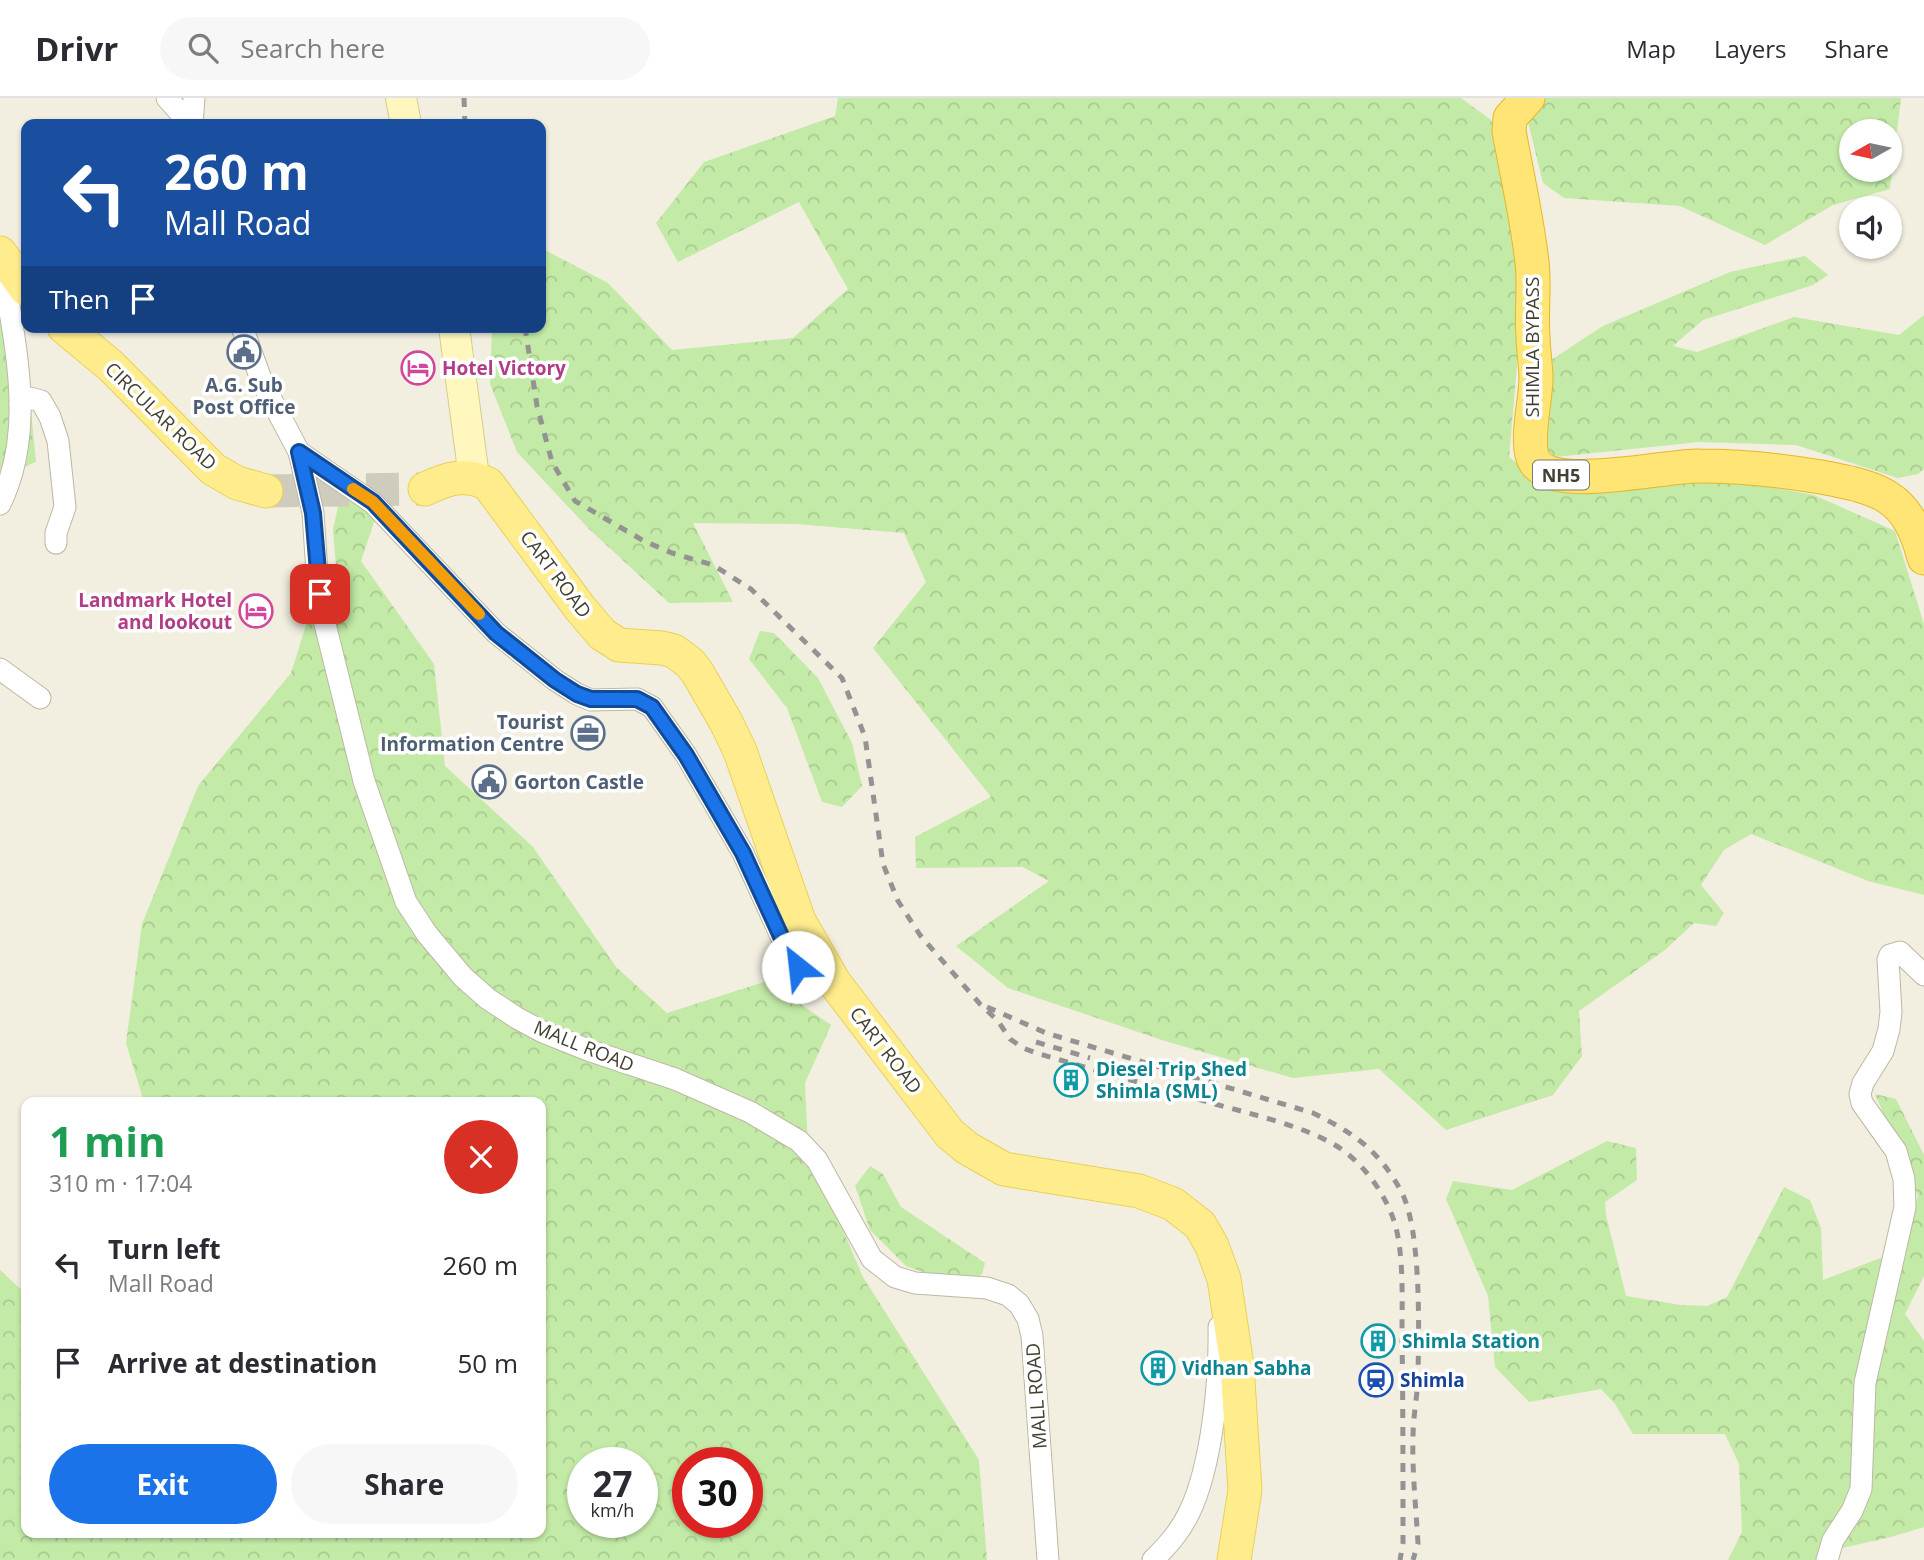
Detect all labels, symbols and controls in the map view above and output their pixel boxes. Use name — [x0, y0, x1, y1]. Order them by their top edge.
search box — [160, 17, 650, 80]
text: Drivr — [35, 26, 118, 71]
icon: search — [184, 29, 222, 67]
text: Search here — [240, 30, 385, 66]
text: Map — [1626, 32, 1676, 65]
text: Layers — [1714, 32, 1787, 65]
text: Share — [1825, 32, 1889, 65]
north arrow — [1839, 119, 1902, 182]
map controls — [1839, 119, 1902, 259]
text: 260 m — [164, 138, 309, 204]
icon: left — [49, 147, 140, 238]
button: sound — [1839, 196, 1902, 259]
text: Mall Road — [164, 201, 311, 244]
street label: SHIMLA BYPASS — [1519, 277, 1545, 417]
icon: arrive — [124, 280, 162, 318]
text: Then — [49, 281, 110, 317]
public building icon: A.G. Sub Post Office — [225, 333, 263, 371]
hotel icon: Hotel Victory — [399, 349, 437, 387]
place label: Hotel Victory — [442, 355, 566, 381]
street label: CIRCULAR ROAD — [100, 356, 222, 476]
place label: A.G. Sub Post Office — [193, 372, 295, 420]
road number: NH5 — [1533, 460, 1589, 489]
street label: CART ROAD — [514, 525, 598, 623]
pin — [290, 564, 350, 624]
icon: arrive — [301, 575, 339, 613]
place label: Landmark Hotel and lookout — [78, 587, 232, 635]
hotel icon: Landmark Hotel and lookout — [237, 592, 275, 630]
place label: Tourist Information Centre — [380, 709, 564, 757]
office icon: Tourist Information Centre — [569, 714, 607, 752]
public building icon: Gorton Castle — [470, 763, 508, 801]
place label: Gorton Castle — [514, 769, 644, 795]
position arrow — [761, 930, 835, 1004]
street label: CART ROAD — [844, 1001, 928, 1099]
street label: MALL ROAD — [530, 1014, 638, 1078]
place label: Diesel Trip Shed Shimla (SML) — [1096, 1056, 1247, 1104]
building icon: Diesel Trip Shed Shimla (SML) — [1052, 1061, 1090, 1099]
text: 1 min — [49, 1112, 166, 1169]
button: close — [444, 1120, 518, 1194]
text: 310 m · 17:04 — [49, 1167, 192, 1199]
text: Turn left — [108, 1231, 220, 1267]
icon: left — [49, 1246, 87, 1284]
text: 260 m — [443, 1247, 518, 1283]
text: Mall Road — [108, 1267, 214, 1299]
building icon: Shimla Station — [1359, 1322, 1397, 1360]
place label: Shimla Station — [1402, 1328, 1540, 1354]
street label: MALL ROAD — [1019, 1342, 1053, 1450]
icon: arrive — [49, 1344, 87, 1382]
text: Arrive at destination — [108, 1345, 377, 1381]
text: 50 m — [457, 1345, 518, 1381]
building icon: Vidhan Sabha — [1139, 1349, 1177, 1387]
place label: Vidhan Sabha — [1182, 1355, 1311, 1381]
station icon: Shimla — [1357, 1361, 1395, 1399]
place label: Shimla — [1400, 1367, 1465, 1393]
button: Exit — [49, 1444, 277, 1524]
button: Share — [291, 1444, 518, 1524]
speed limit sign: 30 — [672, 1447, 763, 1538]
text: 27 — [592, 1460, 633, 1507]
text: km/h — [591, 1498, 634, 1522]

